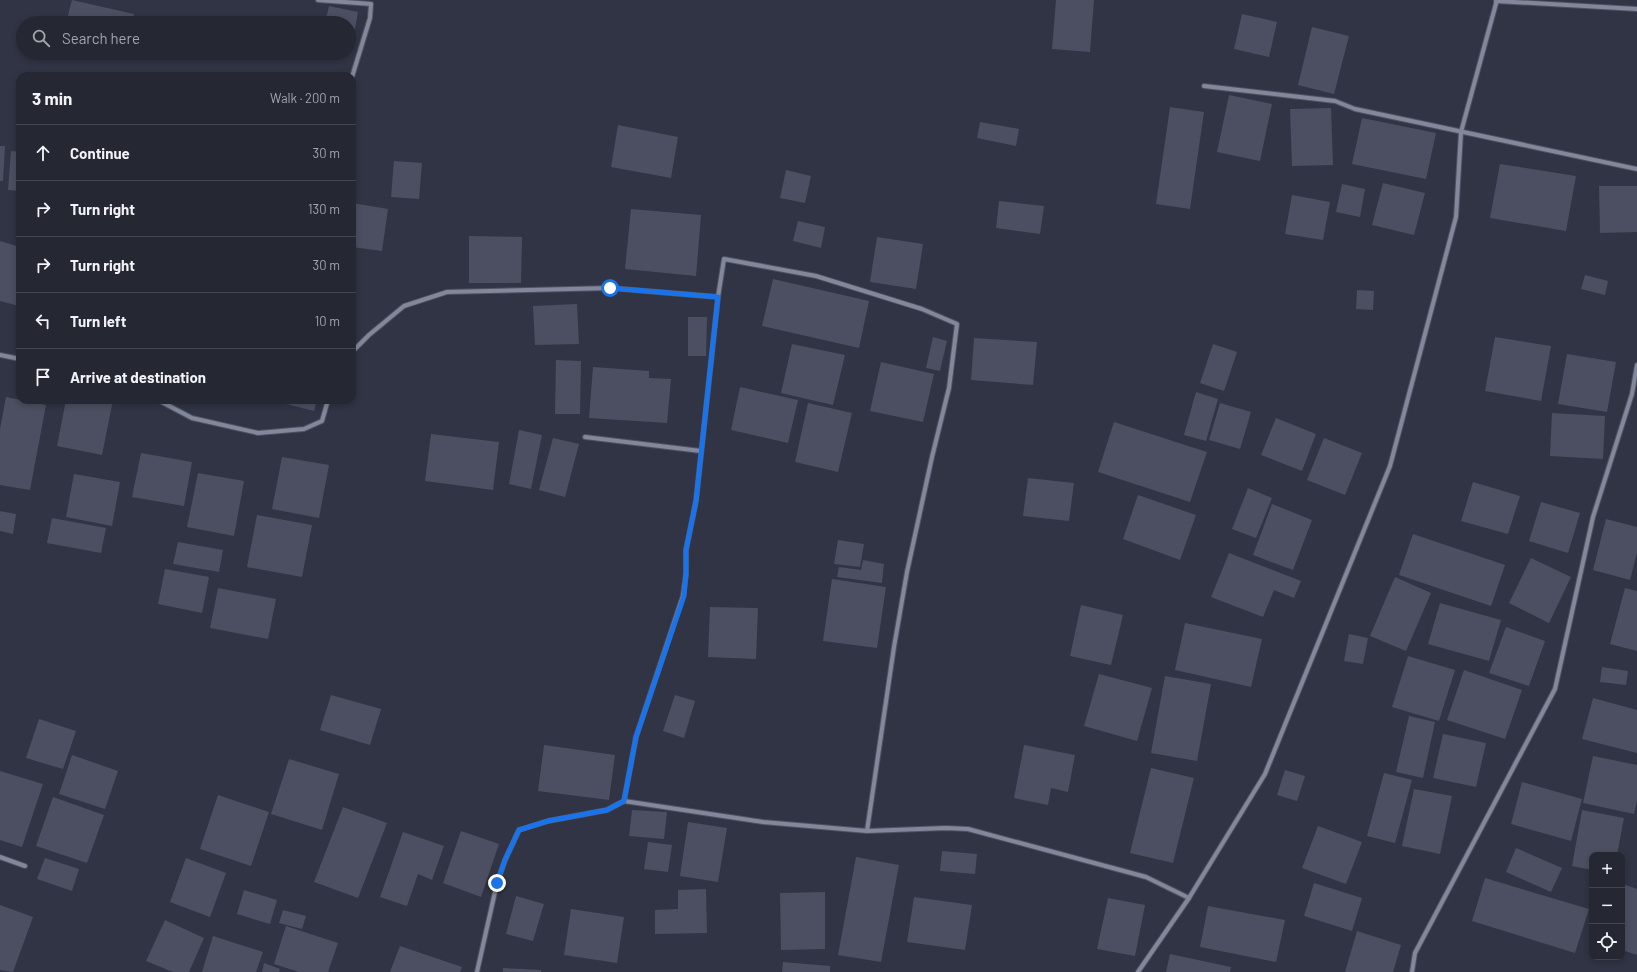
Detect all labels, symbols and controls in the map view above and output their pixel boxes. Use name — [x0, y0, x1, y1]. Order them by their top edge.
search box — [16, 16, 356, 60]
icon: search — [30, 27, 52, 49]
text: Search here — [62, 29, 140, 47]
text: 3 min — [32, 88, 72, 108]
text: Walk · 200 m — [270, 90, 340, 106]
icon: ahead — [32, 142, 54, 164]
text: Continue — [70, 144, 130, 162]
text: 30 m — [313, 145, 340, 161]
icon: right — [32, 198, 54, 220]
text: Turn right — [70, 200, 135, 218]
text: 130 m — [308, 201, 340, 217]
icon: right — [32, 254, 54, 276]
text: Turn right — [70, 256, 135, 274]
text: 30 m — [313, 257, 340, 273]
route start — [601, 279, 619, 297]
icon: left — [32, 310, 54, 332]
text: Turn left — [70, 312, 126, 330]
text: 10 m — [315, 313, 340, 329]
icon: arrive — [32, 366, 54, 388]
text: Arrive at destination — [70, 368, 206, 386]
map controls — [1589, 852, 1625, 960]
button: + — [1589, 852, 1625, 888]
route end — [488, 874, 506, 892]
button: − — [1589, 888, 1625, 924]
button: locate — [1589, 924, 1625, 960]

